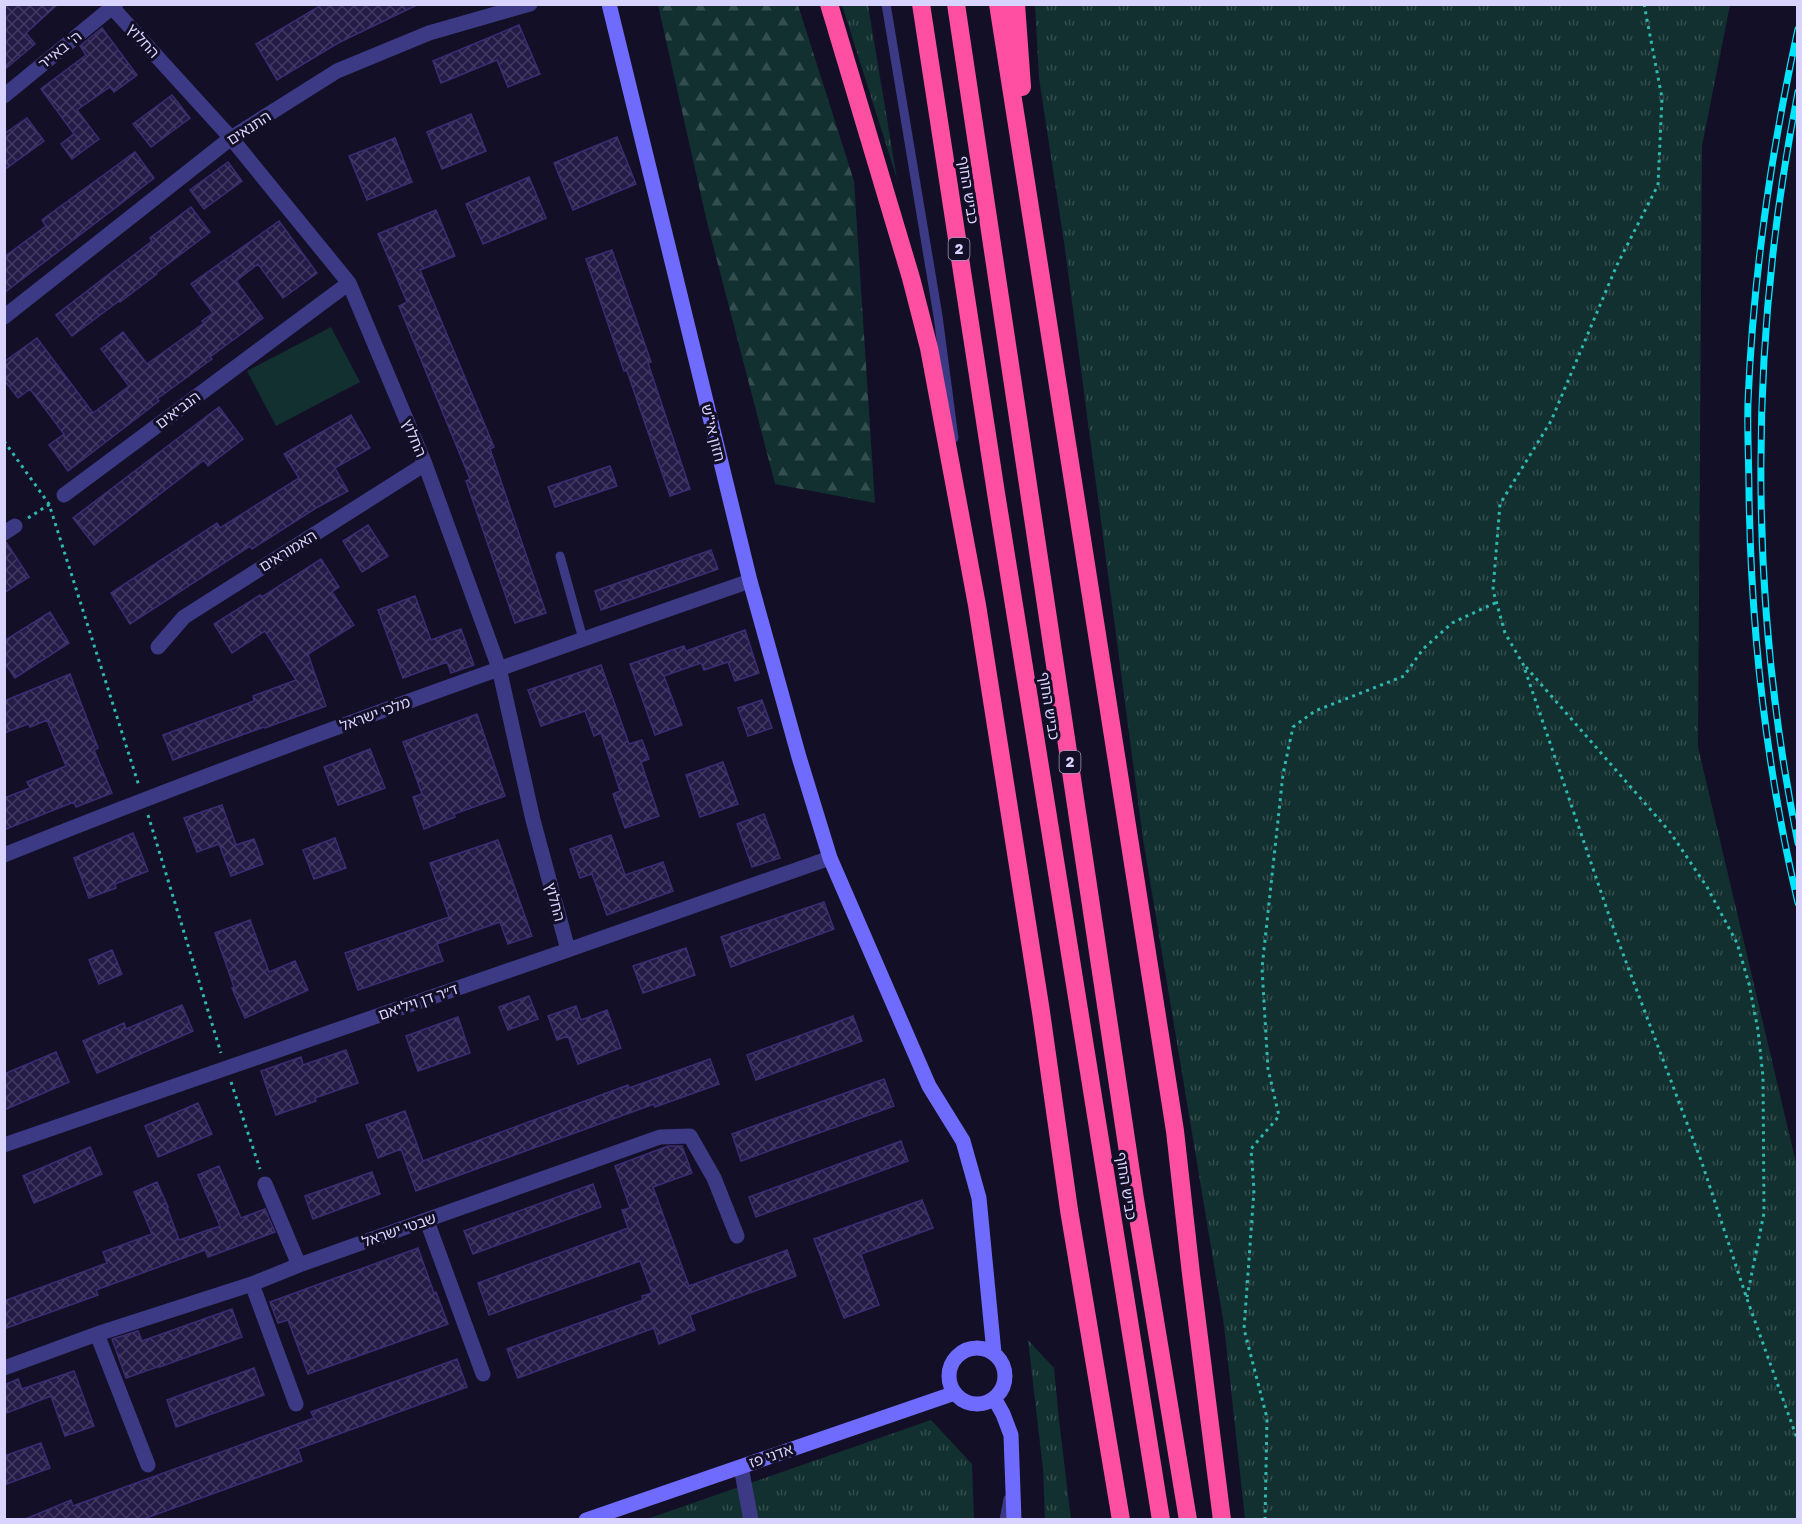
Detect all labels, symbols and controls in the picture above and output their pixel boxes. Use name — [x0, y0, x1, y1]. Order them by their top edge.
street label: החלוץ — [124, 20, 164, 61]
street label: ה' באייר — [34, 26, 85, 72]
street label: התנאים — [223, 106, 274, 148]
street label: כביש החוף — [955, 155, 983, 225]
road number: 2 — [948, 238, 970, 260]
street label: הנביאים — [151, 387, 203, 432]
street label: חזון אי"ש — [698, 402, 730, 463]
street label: החלוץ — [399, 416, 431, 459]
street label: האמוראים — [255, 525, 320, 575]
street label: כביש החוף — [1036, 671, 1064, 741]
street label: מלכי ישראל — [337, 692, 412, 734]
road number: 2 — [1060, 751, 1080, 773]
street label: החלוץ — [542, 880, 570, 923]
street label: ד״ר דן ויליאם — [376, 979, 460, 1023]
street label: כביש החוף — [1113, 1151, 1141, 1221]
street label: שבטי ישראל — [359, 1208, 438, 1250]
street label: אדני פז — [746, 1439, 795, 1471]

